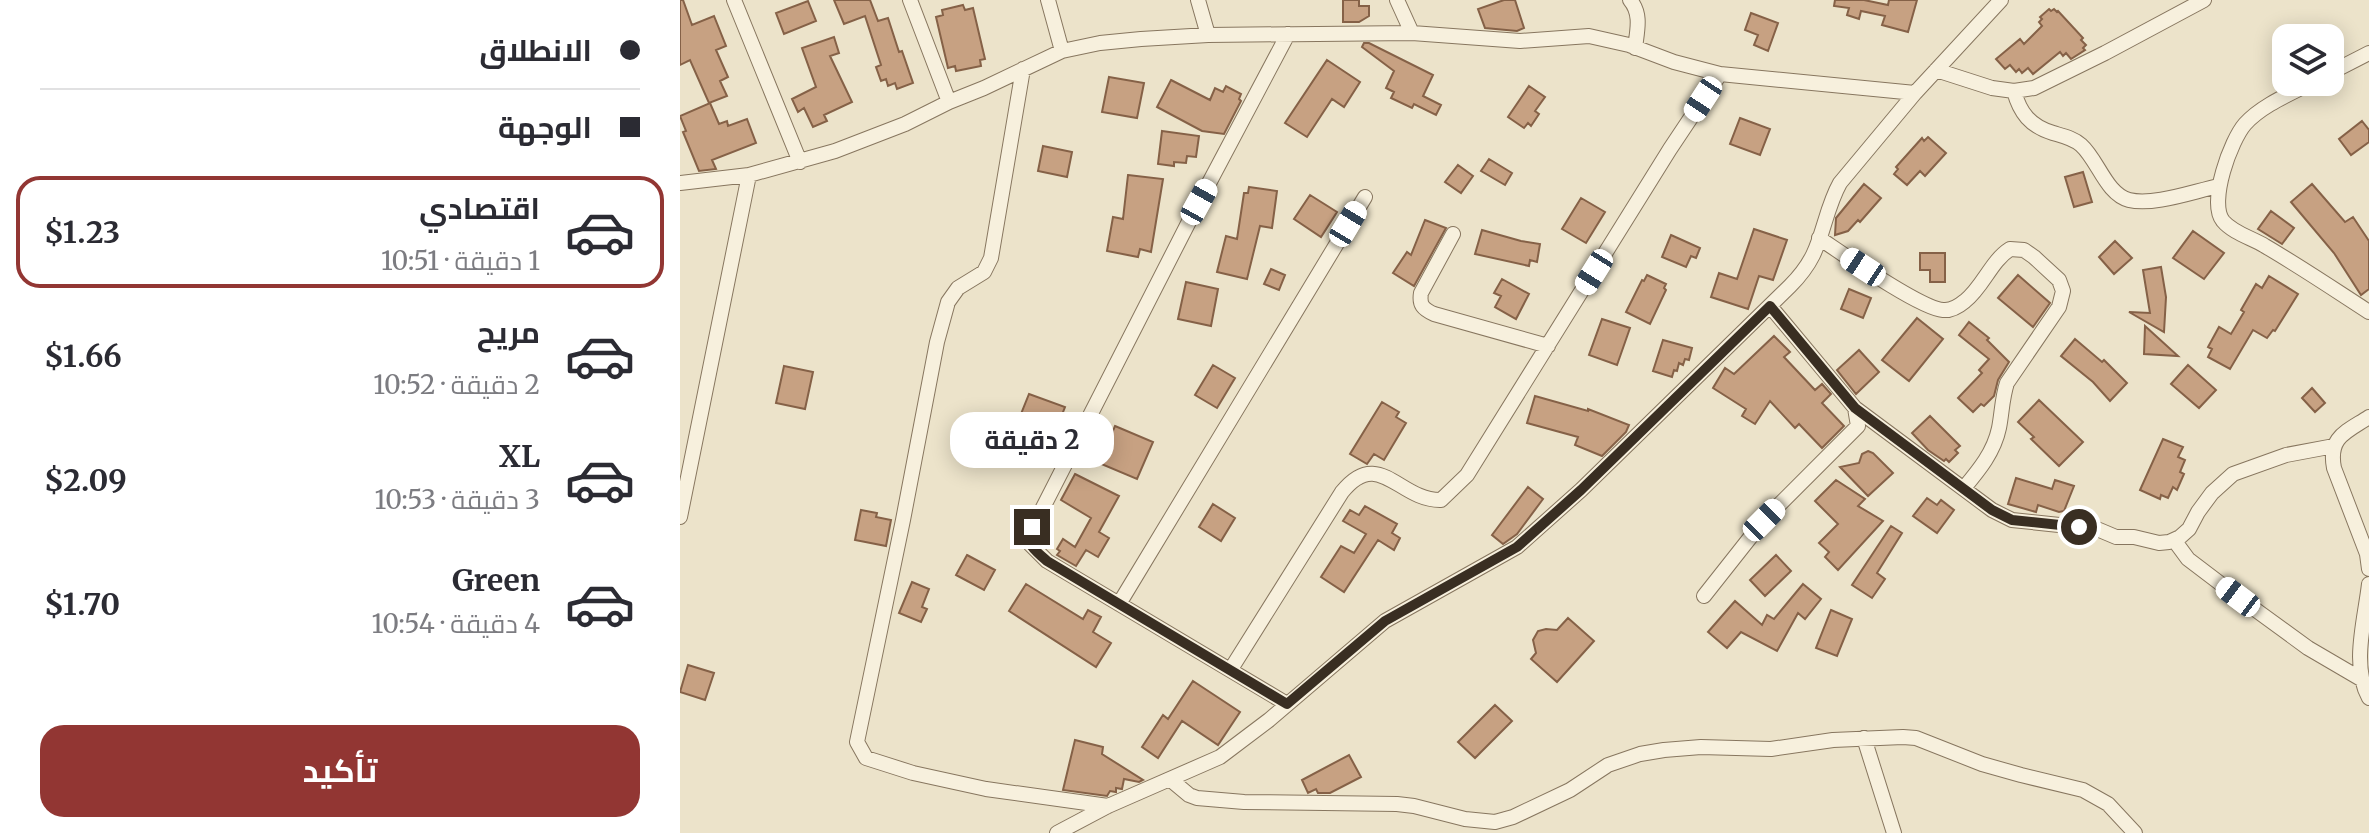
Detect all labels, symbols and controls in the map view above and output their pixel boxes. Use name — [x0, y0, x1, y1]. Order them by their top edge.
map controls — [2272, 24, 2344, 96]
button: layers — [2272, 24, 2344, 96]
text: الانطلاق — [479, 31, 592, 69]
car — [1680, 72, 1726, 126]
text: الوجهة — [498, 108, 592, 146]
car — [1177, 175, 1221, 229]
text: اقتصادي — [419, 189, 540, 227]
icon: car — [564, 196, 636, 268]
car — [1325, 197, 1371, 251]
text: $1.23 — [44, 213, 120, 251]
text: 1 دقيقة · 10:51 — [381, 244, 540, 277]
car — [1836, 244, 1890, 290]
car — [1571, 245, 1617, 299]
text: مريح — [477, 313, 540, 351]
icon: car — [564, 320, 636, 392]
text: $1.66 — [44, 337, 122, 375]
text: 2 دقيقة · 10:52 — [373, 368, 540, 401]
callout: 2 دقيقة — [950, 411, 1114, 467]
text: 2 دقيقة — [985, 423, 1079, 456]
text: XL — [499, 437, 540, 475]
icon: car — [564, 444, 636, 516]
text: $2.09 — [44, 461, 127, 499]
text: 3 دقيقة · 10:53 — [375, 483, 540, 516]
car — [1739, 495, 1789, 545]
route end — [1014, 509, 1050, 545]
route start — [2061, 509, 2097, 545]
text: Green — [452, 561, 540, 599]
icon: car — [564, 568, 636, 640]
car — [2212, 573, 2264, 621]
text: $1.70 — [44, 585, 120, 623]
text: 4 دقيقة · 10:54 — [372, 607, 540, 640]
button: تأكيد — [40, 725, 640, 817]

